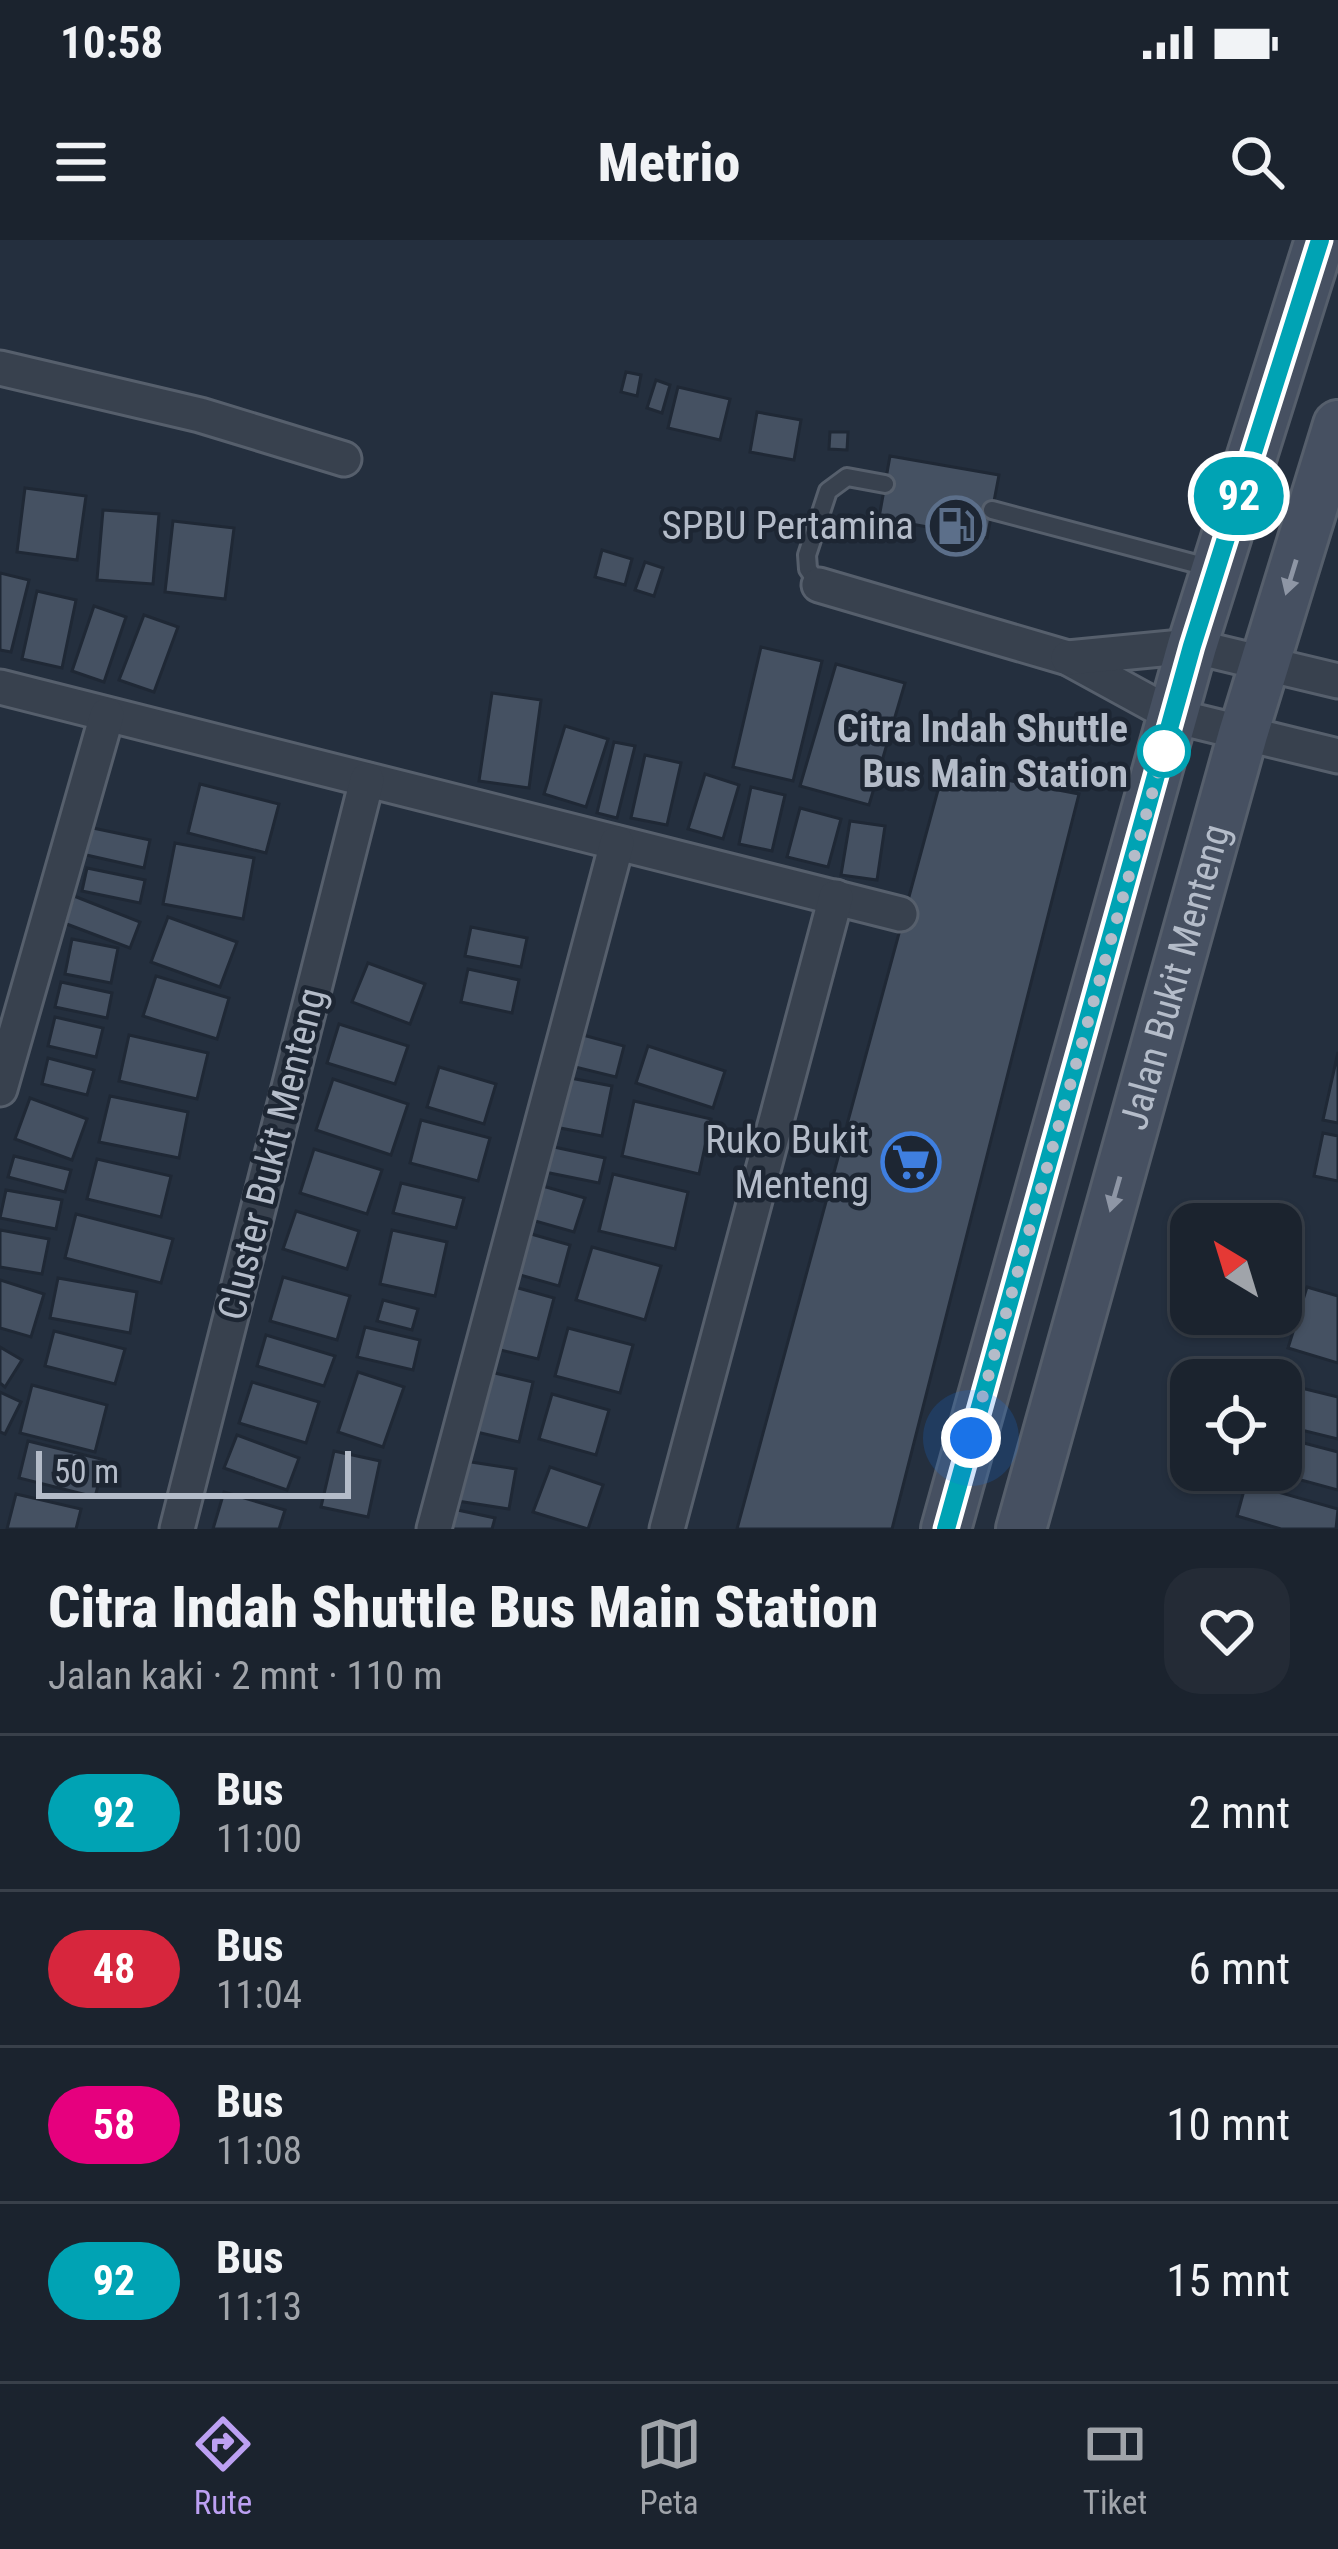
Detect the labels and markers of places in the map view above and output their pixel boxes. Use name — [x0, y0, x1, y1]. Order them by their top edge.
fuel station icon: SPBU Pertamina — [925, 495, 987, 557]
place label: SPBU Pertamina — [661, 503, 914, 549]
place label: Citra Indah Shuttle Bus Main Station — [837, 706, 1128, 797]
marker: Citra Indah Shuttle Bus Main Station — [1139, 726, 1189, 776]
place label: Ruko Bukit Menteng — [705, 1117, 869, 1208]
supermarket icon: Ruko Bukit Menteng — [880, 1131, 942, 1193]

